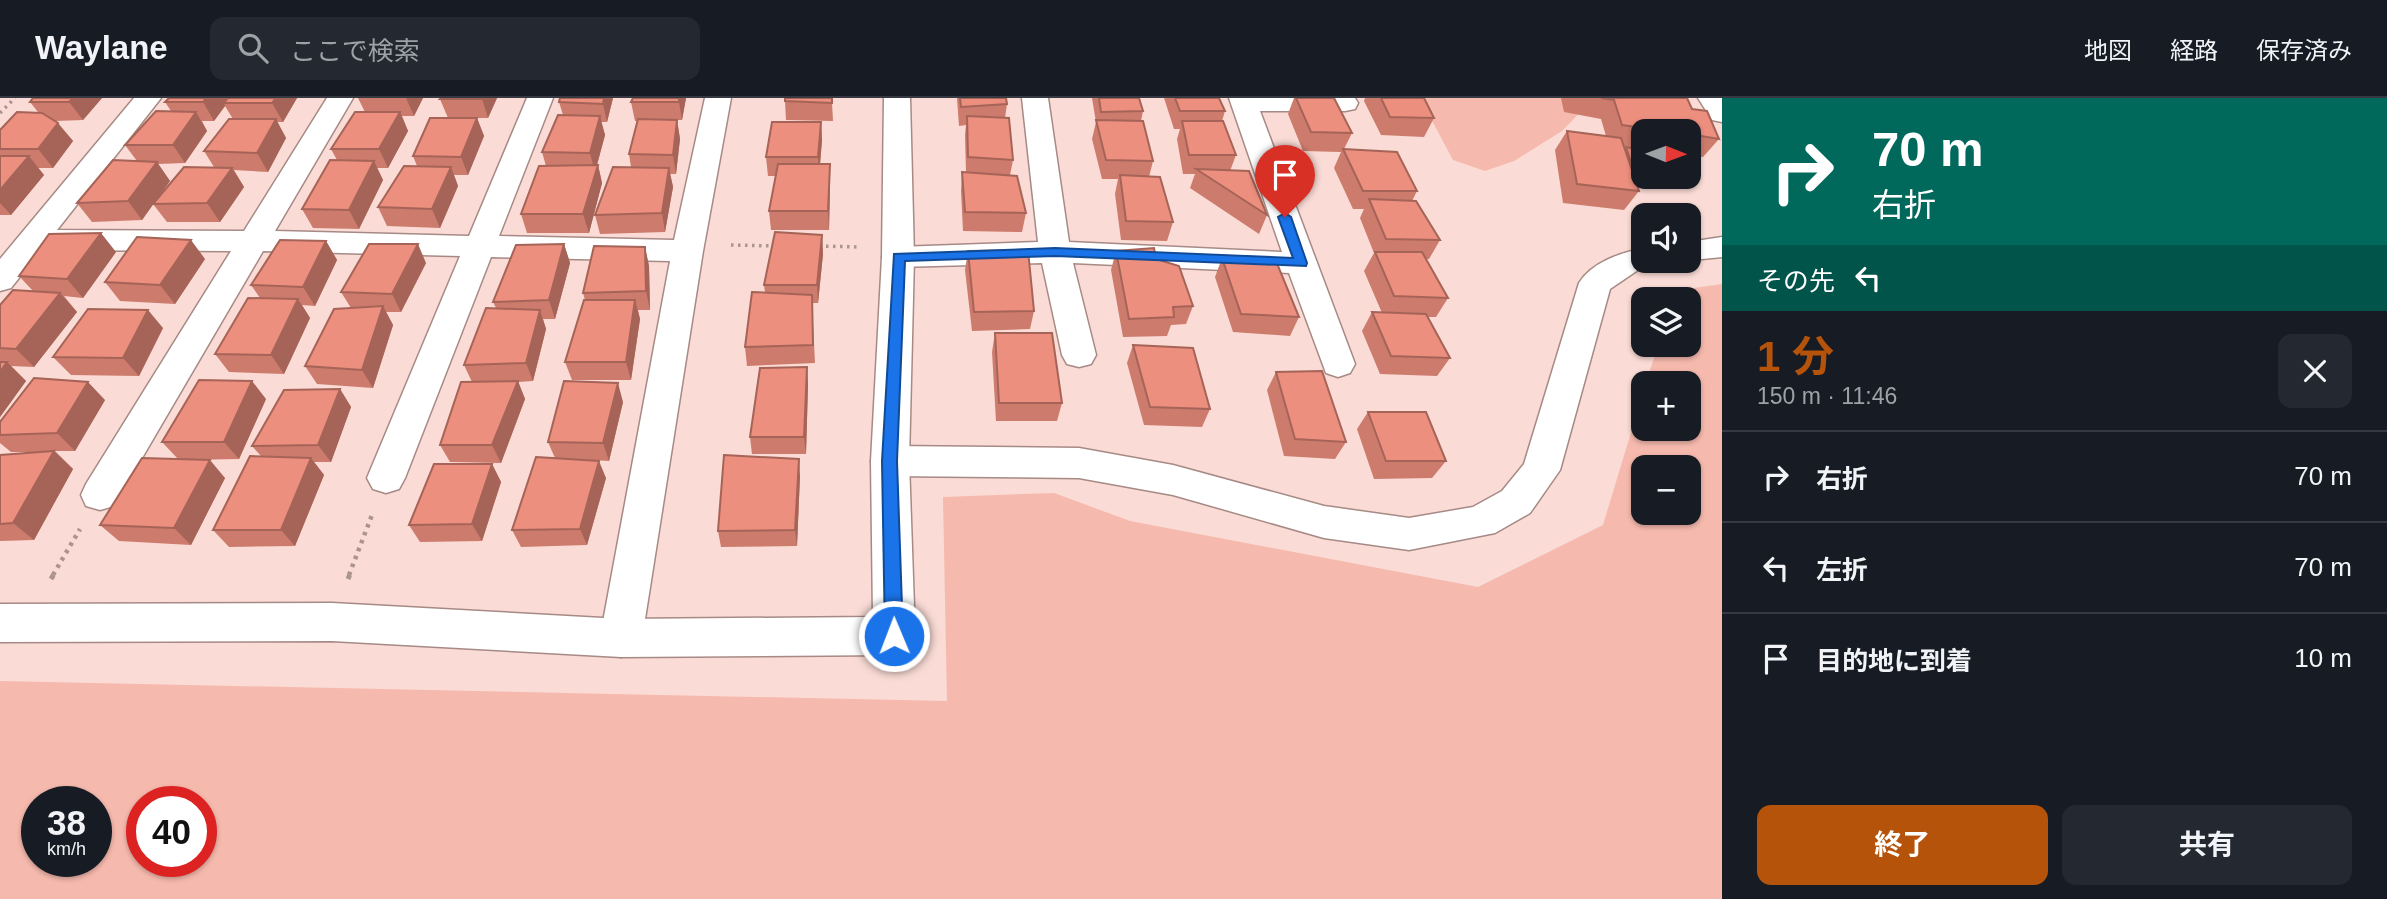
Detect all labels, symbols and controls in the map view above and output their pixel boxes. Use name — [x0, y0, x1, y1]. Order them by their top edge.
search box — [210, 17, 700, 80]
text: Waylane — [35, 29, 168, 66]
icon: search — [234, 29, 272, 67]
text: ここで検索 — [290, 36, 420, 66]
text: 地図 — [2084, 37, 2132, 64]
text: 経路 — [2170, 37, 2218, 64]
text: 保存済み — [2256, 37, 2352, 64]
north arrow — [1631, 119, 1701, 189]
map controls — [1631, 119, 1701, 525]
text: 70 m — [1872, 122, 1984, 176]
icon: right — [1757, 126, 1848, 217]
pin — [1255, 145, 1315, 217]
icon: arrive — [1266, 156, 1304, 194]
text: 右折 — [1872, 187, 1936, 223]
button: sound — [1631, 203, 1701, 273]
icon: left — [1849, 259, 1887, 297]
text: その先 — [1757, 266, 1835, 296]
button: layers — [1631, 287, 1701, 357]
text: 1 分 — [1757, 333, 1834, 380]
button: close — [2278, 334, 2352, 408]
button: + — [1631, 371, 1701, 441]
text: 150 m · 11:46 — [1757, 383, 1897, 409]
button: − — [1631, 455, 1701, 525]
icon: right — [1757, 458, 1795, 496]
text: 70 m — [2294, 461, 2352, 491]
text: 右折 — [1816, 464, 1868, 494]
icon: left — [1757, 549, 1795, 587]
text: 70 m — [2294, 552, 2352, 582]
text: 左折 — [1816, 555, 1868, 585]
position arrow — [857, 599, 931, 673]
icon: arrive — [1757, 640, 1795, 678]
text: 10 m — [2294, 643, 2352, 673]
text: 目的地に到着 — [1816, 646, 1972, 676]
speed limit sign: 40 — [126, 786, 217, 877]
text: 38 — [47, 803, 86, 842]
button: 終了 — [1757, 805, 2048, 885]
button: 共有 — [2062, 805, 2352, 885]
text: km/h — [47, 839, 86, 859]

